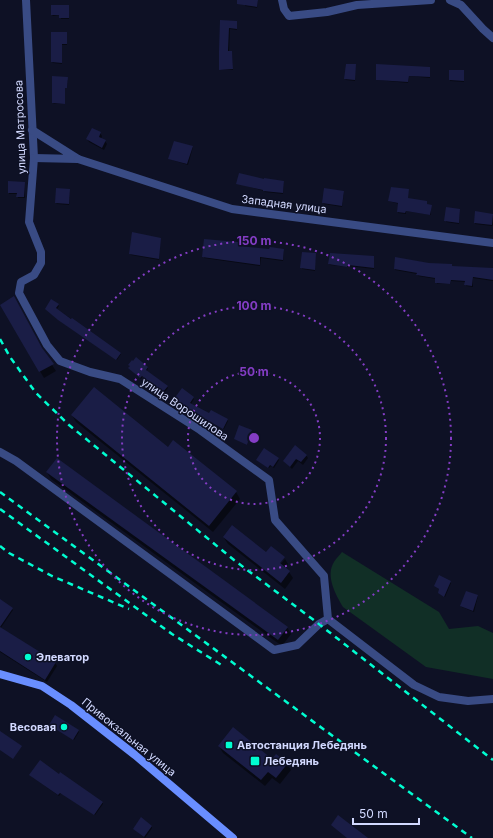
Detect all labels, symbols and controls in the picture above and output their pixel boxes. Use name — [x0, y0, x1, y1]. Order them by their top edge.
street label: улица Матросова — [11, 80, 29, 174]
street label: Западная улица — [241, 192, 327, 216]
text: 150 m — [237, 233, 271, 248]
text: 100 m — [236, 298, 272, 313]
text: 50 m — [239, 364, 269, 379]
street label: улица Ворошилова — [139, 375, 231, 443]
centre of rings — [247, 431, 261, 445]
place label: Элеватор — [36, 650, 89, 664]
marker: Элеватор — [23, 652, 33, 662]
street label: Привокзальная улица — [79, 695, 179, 779]
place label: Весовая — [10, 720, 56, 734]
marker: Весовая — [59, 722, 69, 732]
place label: Автостанция Лебедянь — [237, 738, 367, 752]
marker: Автостанция Лебедянь — [224, 740, 234, 750]
place label: Лебедянь — [264, 754, 320, 768]
marker: Лебедянь — [249, 755, 261, 767]
scale bar — [353, 800, 419, 826]
text: 50 m — [359, 806, 388, 821]

